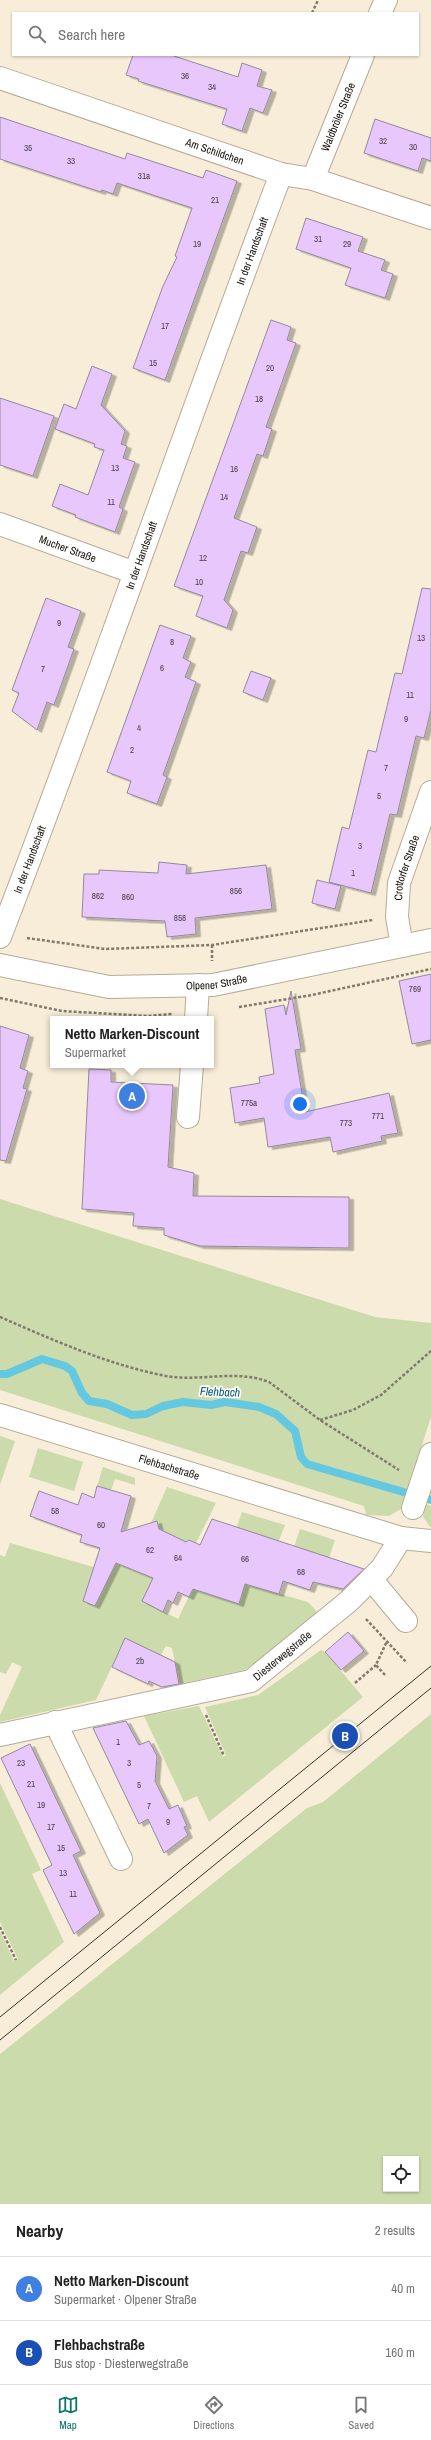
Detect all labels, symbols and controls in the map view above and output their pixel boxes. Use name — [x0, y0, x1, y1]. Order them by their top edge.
search box — [12, 12, 419, 56]
icon: search — [26, 23, 48, 45]
text: Search here — [58, 24, 125, 45]
house number: 36 — [181, 70, 189, 82]
street label: Waldbröler Straße — [318, 80, 358, 153]
house number: 34 — [208, 81, 216, 93]
street label: Am Schildchen — [183, 135, 246, 168]
house number: 32 — [379, 135, 387, 147]
house number: 30 — [409, 141, 417, 153]
house number: 35 — [24, 142, 32, 154]
house number: 33 — [67, 155, 75, 167]
house number: 31a — [138, 170, 150, 182]
house number: 21 — [211, 194, 219, 206]
street label: In der Handschaft — [233, 215, 271, 287]
house number: 31 — [314, 233, 322, 245]
house number: 19 — [193, 238, 201, 250]
house number: 29 — [343, 238, 351, 250]
house number: 17 — [161, 320, 169, 332]
house number: 15 — [149, 357, 157, 369]
house number: 20 — [266, 362, 274, 374]
house number: 18 — [255, 393, 263, 405]
house number: 13 — [111, 462, 119, 474]
house number: 16 — [230, 463, 238, 475]
house number: 14 — [220, 491, 228, 503]
house number: 11 — [107, 496, 115, 508]
street label: In der Handschaft — [123, 519, 160, 591]
street label: Mucher Straße — [37, 532, 98, 565]
house number: 12 — [199, 552, 207, 564]
house number: 10 — [195, 576, 203, 588]
house number: 9 — [57, 617, 61, 629]
house number: 13 — [417, 632, 425, 644]
house number: 8 — [170, 636, 174, 648]
house number: 6 — [160, 662, 164, 674]
house number: 7 — [41, 663, 45, 675]
house number: 11 — [406, 689, 414, 701]
house number: 9 — [404, 713, 408, 725]
house number: 4 — [137, 722, 141, 734]
house number: 2 — [130, 744, 134, 756]
house number: 7 — [384, 762, 388, 774]
house number: 5 — [377, 790, 381, 802]
street label: In der Handschaft — [10, 823, 49, 895]
street label: Crottorfer Straße — [391, 833, 422, 901]
house number: 3 — [358, 840, 362, 852]
house number: 1 — [351, 867, 355, 879]
house number: 856 — [230, 885, 242, 897]
house number: 862 — [92, 890, 104, 902]
house number: 860 — [122, 891, 134, 903]
house number: 858 — [174, 912, 186, 924]
street label: Olpener Straße — [186, 971, 248, 993]
house number: 769 — [409, 983, 421, 995]
popup — [50, 1016, 214, 1068]
text: Netto Marken-Discount — [65, 1023, 199, 1044]
text: Supermarket — [65, 1044, 126, 1061]
pin: A — [119, 1081, 145, 1111]
your location — [290, 1094, 310, 1114]
house number: 775a — [241, 1097, 257, 1109]
house number: 771 — [372, 1110, 384, 1122]
house number: 773 — [340, 1117, 352, 1129]
water label: Flehbach — [199, 1383, 241, 1401]
street label: Flehbachstraße — [137, 1451, 201, 1483]
house number: 58 — [51, 1505, 59, 1517]
house number: 60 — [97, 1519, 105, 1531]
house number: 62 — [146, 1544, 154, 1556]
house number: 64 — [174, 1552, 182, 1564]
house number: 66 — [241, 1553, 249, 1565]
house number: 68 — [297, 1566, 305, 1578]
street label: Diesterwegstraße — [250, 1628, 314, 1684]
house number: 2b — [136, 1655, 144, 1667]
pin: B — [332, 1721, 358, 1751]
house number: 1 — [116, 1736, 120, 1748]
house number: 23 — [17, 1757, 25, 1769]
house number: 3 — [127, 1757, 131, 1769]
house number: 21 — [27, 1778, 35, 1790]
house number: 5 — [137, 1779, 141, 1791]
house number: 19 — [37, 1799, 45, 1811]
house number: 7 — [147, 1800, 151, 1812]
house number: 9 — [166, 1816, 170, 1828]
house number: 17 — [47, 1821, 55, 1833]
house number: 15 — [57, 1842, 65, 1854]
house number: 13 — [59, 1867, 67, 1879]
house number: 11 — [69, 1888, 77, 1900]
map controls — [383, 2156, 419, 2192]
button: locate — [383, 2156, 419, 2192]
text: Nearby — [16, 2219, 63, 2242]
text: 2 results — [375, 2222, 415, 2239]
text: Netto Marken-Discount — [54, 2270, 189, 2291]
text: A — [25, 2280, 33, 2297]
text: 40 m — [391, 2280, 415, 2297]
text: Supermarket · Olpener Straße — [54, 2291, 197, 2308]
text: Flehbachstraße — [54, 2334, 145, 2355]
text: B — [25, 2344, 33, 2361]
text: 160 m — [385, 2344, 415, 2361]
text: Bus stop · Diesterwegstraße — [54, 2355, 189, 2372]
tab: Map — [57, 2394, 79, 2432]
tab: Directions — [193, 2394, 234, 2432]
tab: Saved — [348, 2394, 374, 2432]

